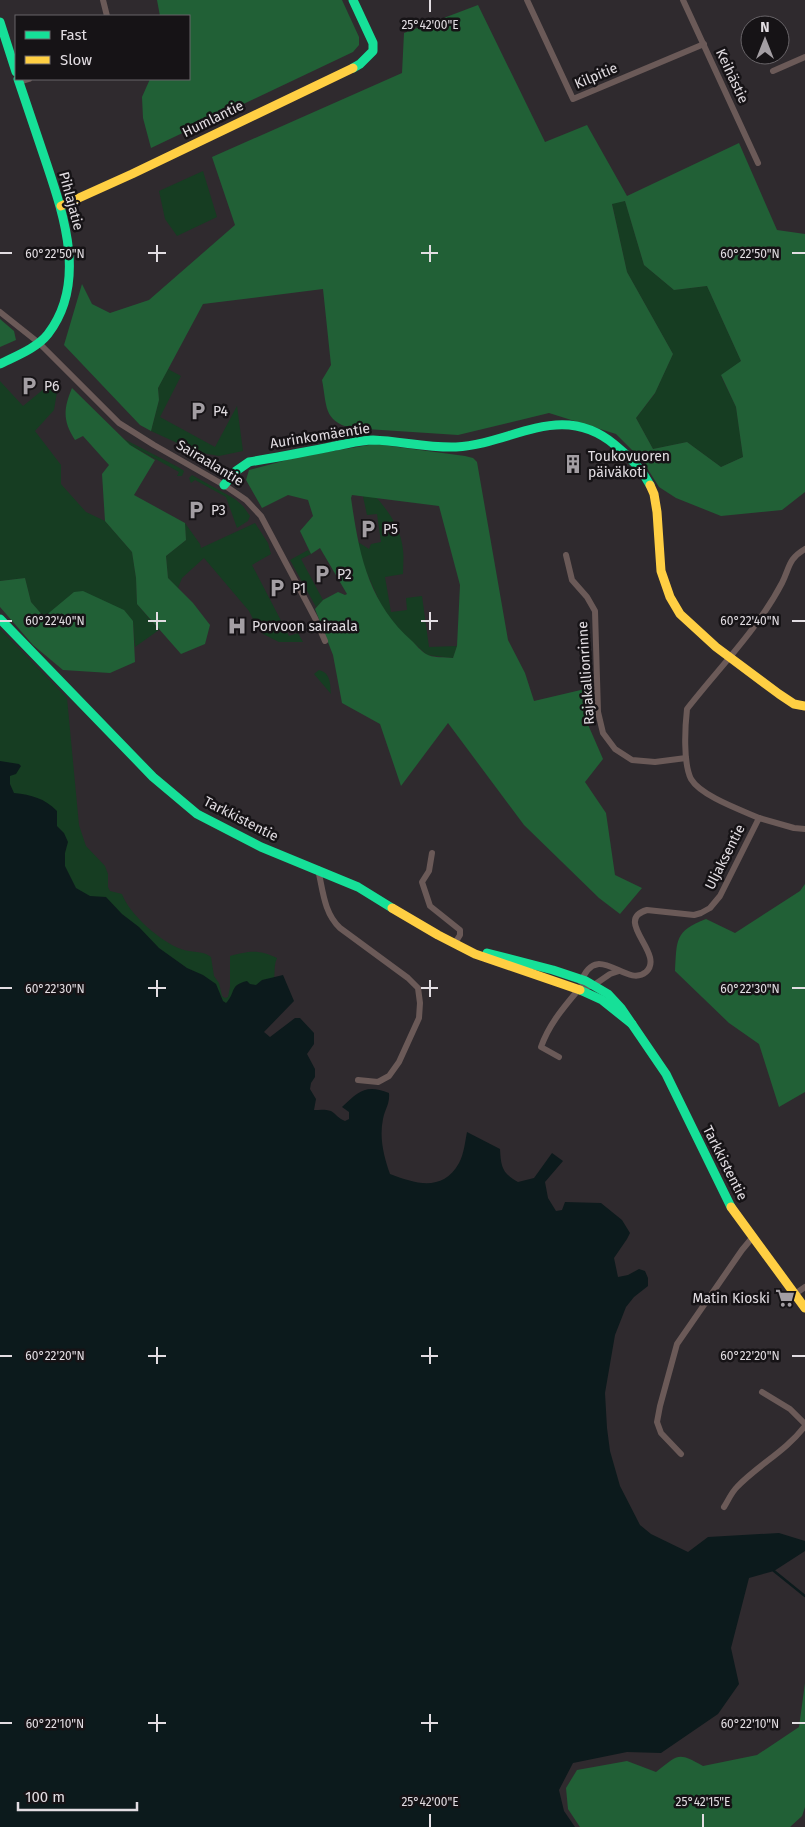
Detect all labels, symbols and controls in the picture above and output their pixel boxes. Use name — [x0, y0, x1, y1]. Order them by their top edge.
legend — [15, 15, 190, 80]
north arrow — [740, 15, 790, 65]
text: 25°42'00"E — [401, 18, 459, 32]
text: N — [760, 19, 770, 36]
text: Fast — [60, 26, 87, 44]
street label: Keihästie — [712, 46, 752, 106]
text: Slow — [60, 51, 92, 69]
street label: Kilpitie — [572, 59, 620, 93]
street label: Humlantie — [180, 97, 246, 141]
street label: Pihlajatie — [55, 170, 87, 232]
text: 60°22'50"N — [25, 247, 85, 261]
text: 60°22'50"N — [720, 247, 780, 261]
parking icon: P6 — [18, 375, 40, 397]
place label: P6 — [44, 378, 59, 395]
parking icon: P4 — [187, 400, 209, 422]
place label: P4 — [213, 403, 229, 420]
street label: Aurinkomäentie — [269, 420, 371, 452]
street label: Sairaalantie — [173, 436, 247, 490]
place label: Toukovuoren päiväkoti — [588, 448, 670, 481]
building icon: Toukovuoren päiväkoti — [562, 453, 584, 475]
parking icon: P3 — [185, 499, 207, 521]
place label: P3 — [211, 502, 226, 519]
parking icon: P5 — [357, 518, 379, 540]
place label: P5 — [383, 521, 398, 538]
parking icon: P2 — [311, 563, 333, 585]
place label: P2 — [337, 566, 352, 583]
parking icon: P1 — [266, 577, 288, 599]
place label: P1 — [292, 580, 306, 597]
text: 60°22'40"N — [25, 614, 85, 628]
text: 60°22'40"N — [720, 614, 780, 628]
hospital icon: Porvoon sairaala — [226, 615, 248, 637]
place label: Porvoon sairaala — [252, 618, 358, 635]
street label: Rajakallionrinne — [574, 621, 598, 725]
street label: Tarkkistentie — [201, 793, 281, 845]
street label: Uljaksentie — [701, 822, 749, 892]
text: 60°22'30"N — [25, 982, 85, 996]
text: 60°22'30"N — [720, 982, 780, 996]
street label: Tarkkistentie — [699, 1123, 751, 1203]
supermarket icon: Matin Kioski — [774, 1287, 796, 1309]
place label: Matin Kioski — [693, 1290, 770, 1307]
text: 60°22'20"N — [25, 1349, 85, 1363]
text: 60°22'20"N — [720, 1349, 780, 1363]
text: 60°22'10"N — [26, 1717, 84, 1731]
text: 60°22'10"N — [721, 1717, 779, 1731]
scale bar — [18, 1780, 136, 1812]
text: 100 m — [25, 1788, 65, 1806]
text: 25°42'00"E — [401, 1795, 459, 1809]
text: 25°42'15"E — [676, 1795, 730, 1809]

